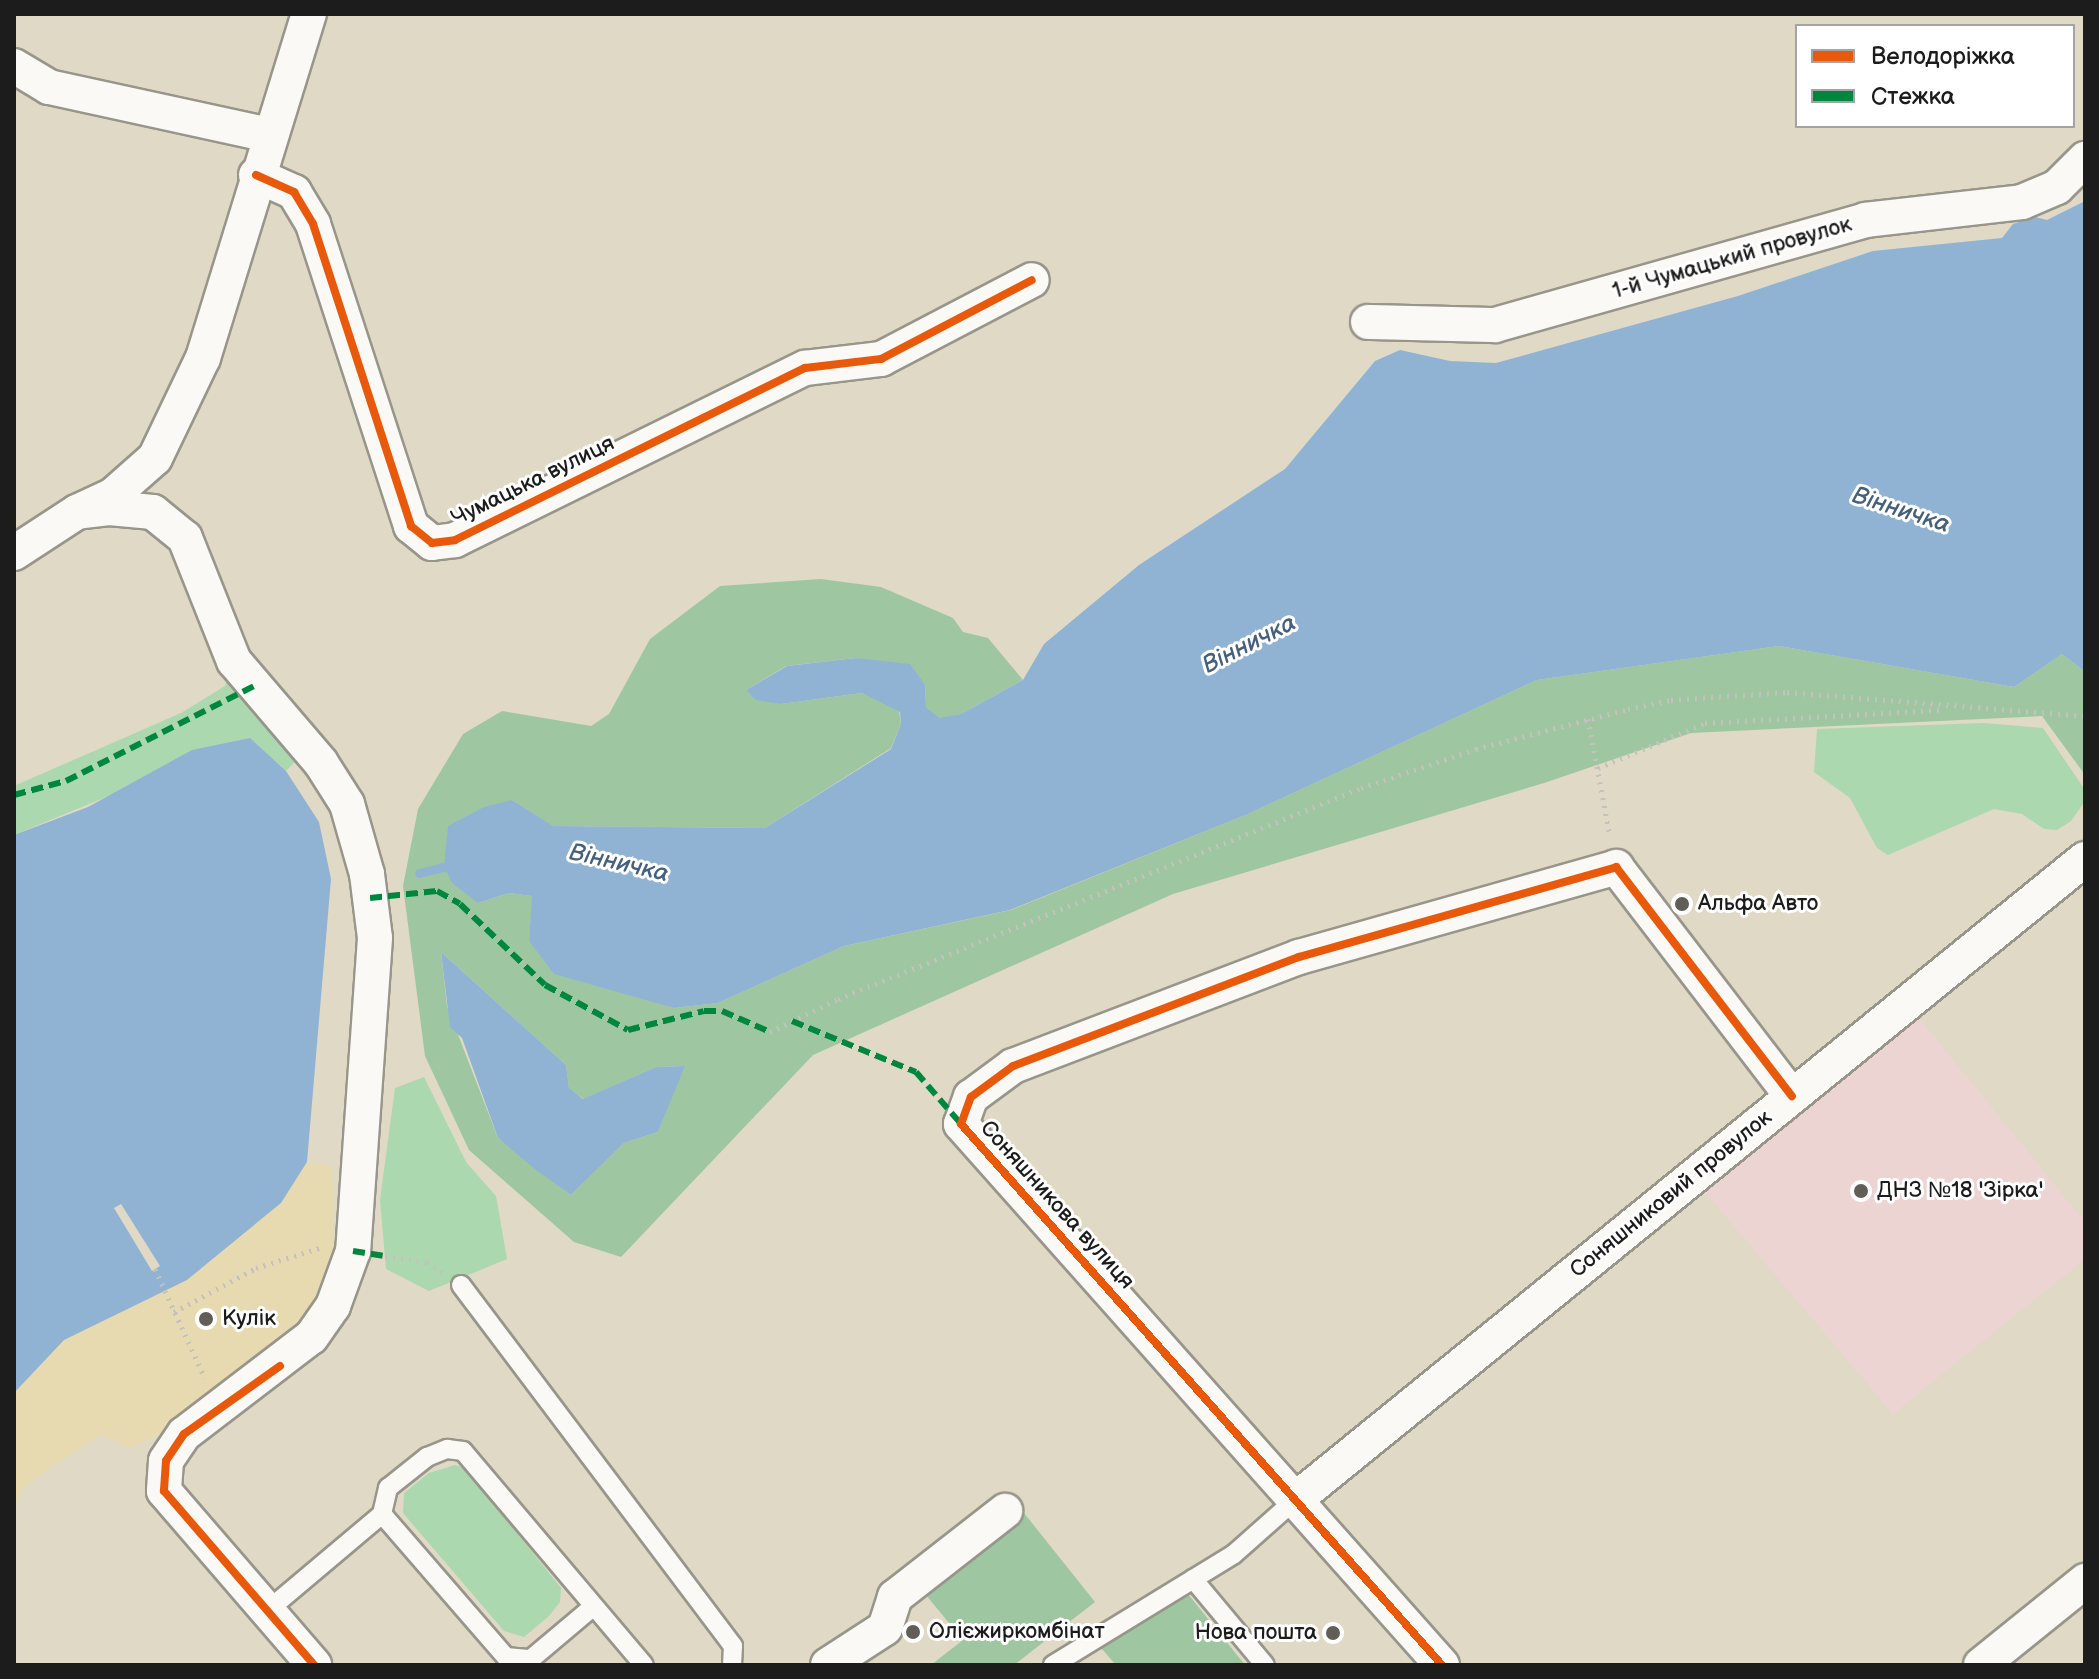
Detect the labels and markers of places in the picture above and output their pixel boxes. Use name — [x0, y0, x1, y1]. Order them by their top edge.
place label: Альфа Авто — [1698, 891, 1818, 917]
marker: Альфа Авто — [1673, 895, 1691, 913]
place label: ДНЗ №18 'Зірка' — [1877, 1178, 2044, 1204]
marker: ДНЗ №18 'Зірка' — [1852, 1182, 1870, 1200]
place label: Кулік — [222, 1306, 276, 1332]
marker: Кулік — [197, 1310, 215, 1328]
place label: Олієжиркомбінат — [929, 1619, 1105, 1645]
place label: Нова пошта — [1195, 1620, 1317, 1646]
marker: Олієжиркомбінат — [904, 1623, 922, 1641]
marker: Нова пошта — [1324, 1624, 1342, 1642]

